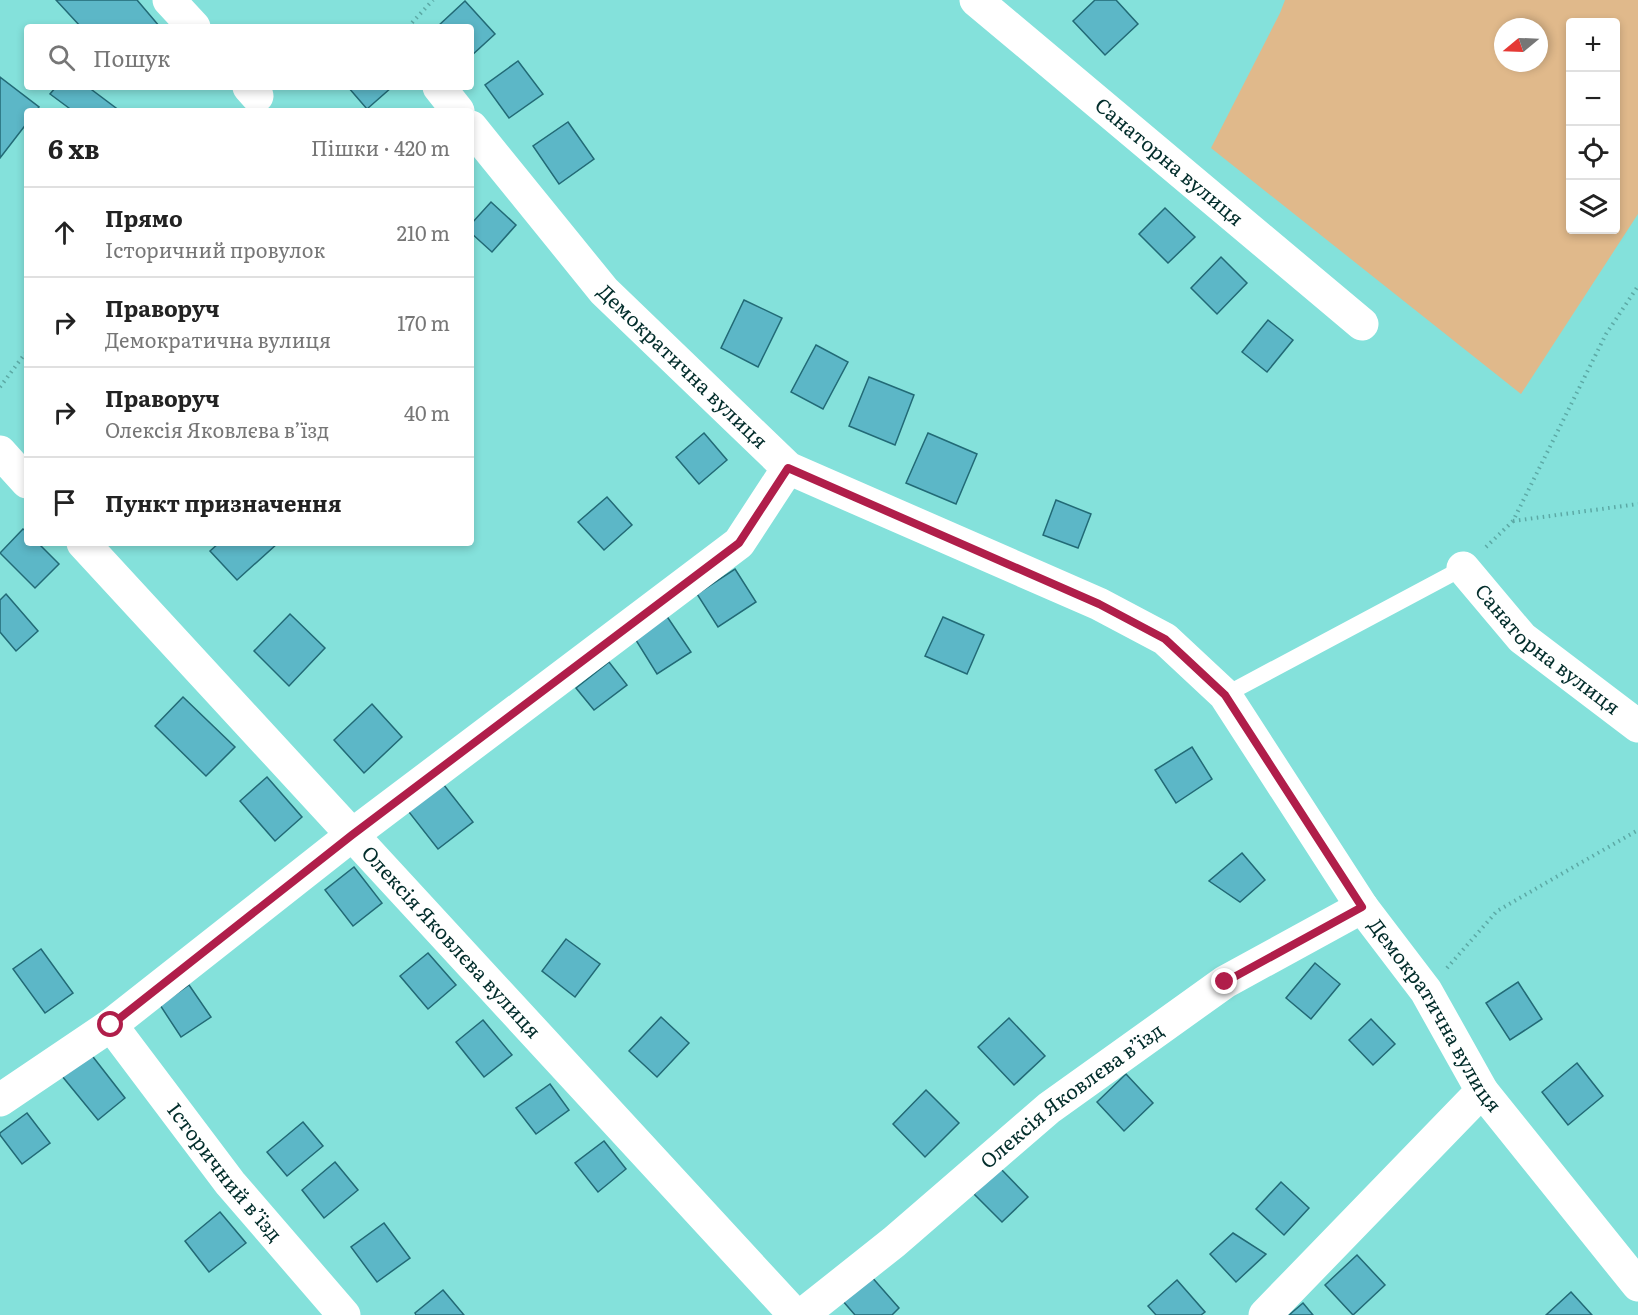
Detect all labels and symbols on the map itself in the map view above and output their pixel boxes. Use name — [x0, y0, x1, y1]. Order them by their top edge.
north arrow — [1494, 18, 1548, 72]
street label: Санаторна вулиця — [1089, 89, 1251, 232]
street label: Демократична вулиця — [592, 276, 776, 454]
street label: Санаторна вулиця — [1469, 576, 1628, 721]
street label: Олексія Яковлєва вулиця — [356, 838, 549, 1044]
street label: Демократична вулиця — [1362, 911, 1510, 1118]
route end — [1211, 968, 1237, 994]
route start — [97, 1011, 123, 1037]
street label: Олексія Яковлєва в’їзд — [972, 1014, 1169, 1174]
street label: Історичний в’їзд — [161, 1095, 291, 1247]

